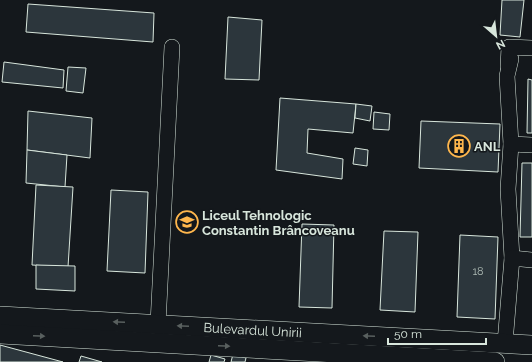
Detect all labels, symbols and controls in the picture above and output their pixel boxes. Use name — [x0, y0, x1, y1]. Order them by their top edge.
north arrow — [476, 16, 516, 56]
text: N — [494, 37, 507, 52]
building icon: ANL — [446, 133, 472, 159]
place label: ANL — [474, 139, 501, 154]
place label: Liceul Tehnologic Constantin Brâncoveanu — [202, 208, 355, 238]
school or university icon: Liceul Tehnologic Constantin Brâncoveanu — [174, 209, 200, 235]
house number: 18 — [472, 265, 484, 278]
one-way arrow — [113, 319, 125, 326]
street label: Bulevardul Unirii — [203, 320, 302, 340]
scale bar — [388, 320, 486, 346]
one-way arrow — [177, 322, 189, 329]
text: 50 m — [394, 327, 422, 341]
one-way arrow — [33, 333, 45, 340]
one-way arrow — [362, 333, 375, 339]
one-way arrow — [218, 343, 231, 349]

